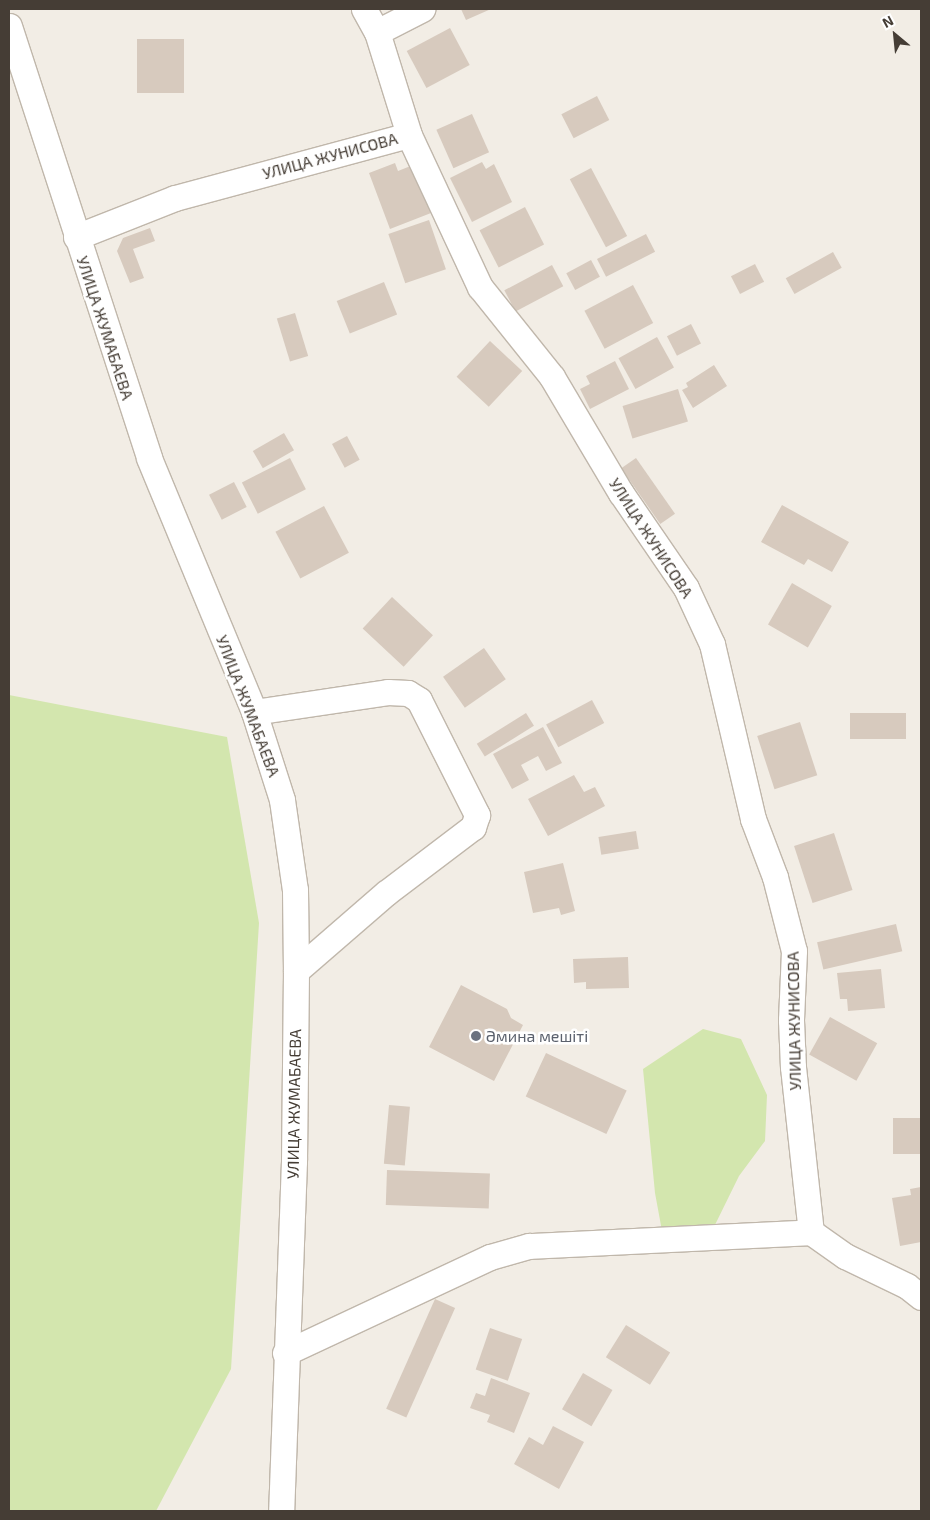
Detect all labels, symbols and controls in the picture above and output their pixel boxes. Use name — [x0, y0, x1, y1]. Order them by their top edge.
north arrow — [870, 10, 920, 60]
text: N — [879, 11, 896, 31]
street label: УЛИЦА ЖУНИСОВА — [260, 129, 400, 183]
street label: УЛИЦА ЖУМАБАЕВА — [73, 254, 137, 402]
street label: УЛИЦА ЖУНИСОВА — [605, 474, 697, 602]
street label: УЛИЦА ЖУМАБАЕВА — [212, 632, 284, 780]
street label: УЛИЦА ЖУНИСОВА — [783, 951, 805, 1091]
place label: Әмина мешіті — [486, 1026, 588, 1046]
street label: УЛИЦА ЖУМАБАЕВА — [283, 1029, 305, 1179]
marker: Әмина мешіті — [470, 1030, 482, 1042]

